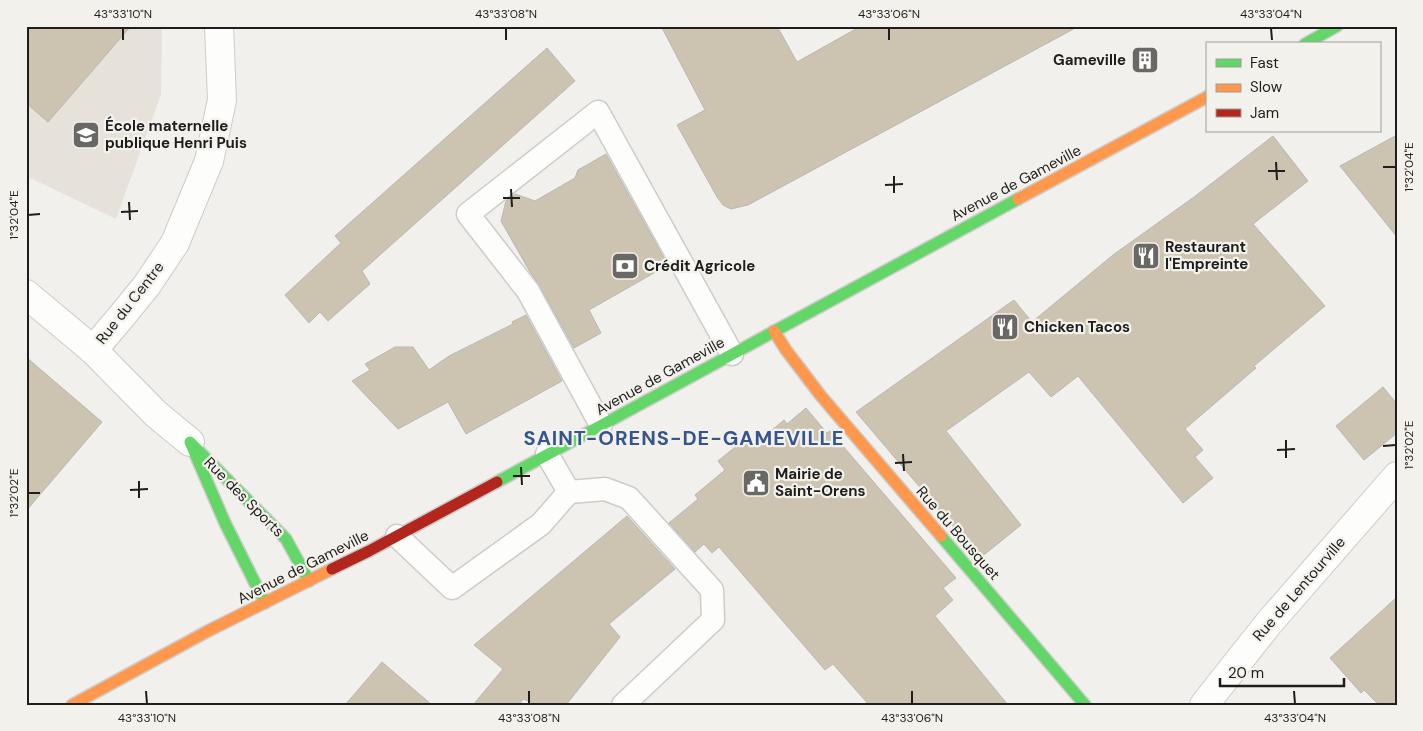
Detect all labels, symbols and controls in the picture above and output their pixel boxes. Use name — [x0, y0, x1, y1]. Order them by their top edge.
text: 43°33'10"N — [94, 6, 152, 22]
text: 43°33'08"N — [475, 6, 537, 22]
text: 43°33'06"N — [858, 6, 920, 22]
text: 43°33'04"N — [1240, 6, 1302, 22]
legend — [1206, 42, 1380, 132]
building icon: Gameville — [1130, 45, 1160, 75]
place label: Gameville — [1053, 50, 1126, 70]
text: Fast — [1250, 53, 1279, 73]
text: Slow — [1250, 77, 1283, 97]
text: Jam — [1250, 103, 1279, 123]
place label: École maternelle publique Henri Puis — [105, 116, 247, 153]
school or university icon: École maternelle publique Henri Puis — [71, 120, 101, 150]
street label: Avenue de Gameville — [947, 140, 1085, 226]
text: 1°32'04"E — [1401, 142, 1417, 192]
text: 1°32'04"E — [6, 190, 22, 240]
place label: Restaurant l'Empreinte — [1165, 237, 1248, 274]
restaurant icon: Restaurant l'Empreinte — [1131, 241, 1161, 271]
bank icon: Crédit Agricole — [610, 251, 640, 281]
place label: Crédit Agricole — [644, 256, 755, 276]
street label: Rue du Centre — [91, 258, 169, 348]
restaurant icon: Chicken Tacos — [990, 312, 1020, 342]
place label: Chicken Tacos — [1024, 317, 1130, 337]
street label: Avenue de Gameville — [592, 332, 728, 420]
text: 1°32'02"E — [1401, 420, 1417, 470]
district label: SAINT-ORENS-DE-GAMEVILLE — [524, 425, 844, 451]
street label: Rue des Sports — [200, 453, 288, 541]
place label: Mairie de Saint-Orens — [775, 464, 865, 501]
text: 1°32'02"E — [6, 468, 22, 518]
public building icon: Mairie de Saint-Orens — [741, 468, 771, 498]
street label: Rue du Bousquet — [912, 482, 1004, 584]
street label: Avenue de Gameville — [234, 525, 372, 609]
street label: Rue de Lentourville — [1248, 533, 1350, 645]
scale bar — [1220, 656, 1344, 688]
text: 20 m — [1228, 663, 1264, 683]
text: 43°33'10"N — [118, 710, 176, 726]
text: 43°33'08"N — [498, 710, 560, 726]
text: 43°33'06"N — [881, 710, 943, 726]
text: 43°33'04"N — [1264, 710, 1326, 726]

